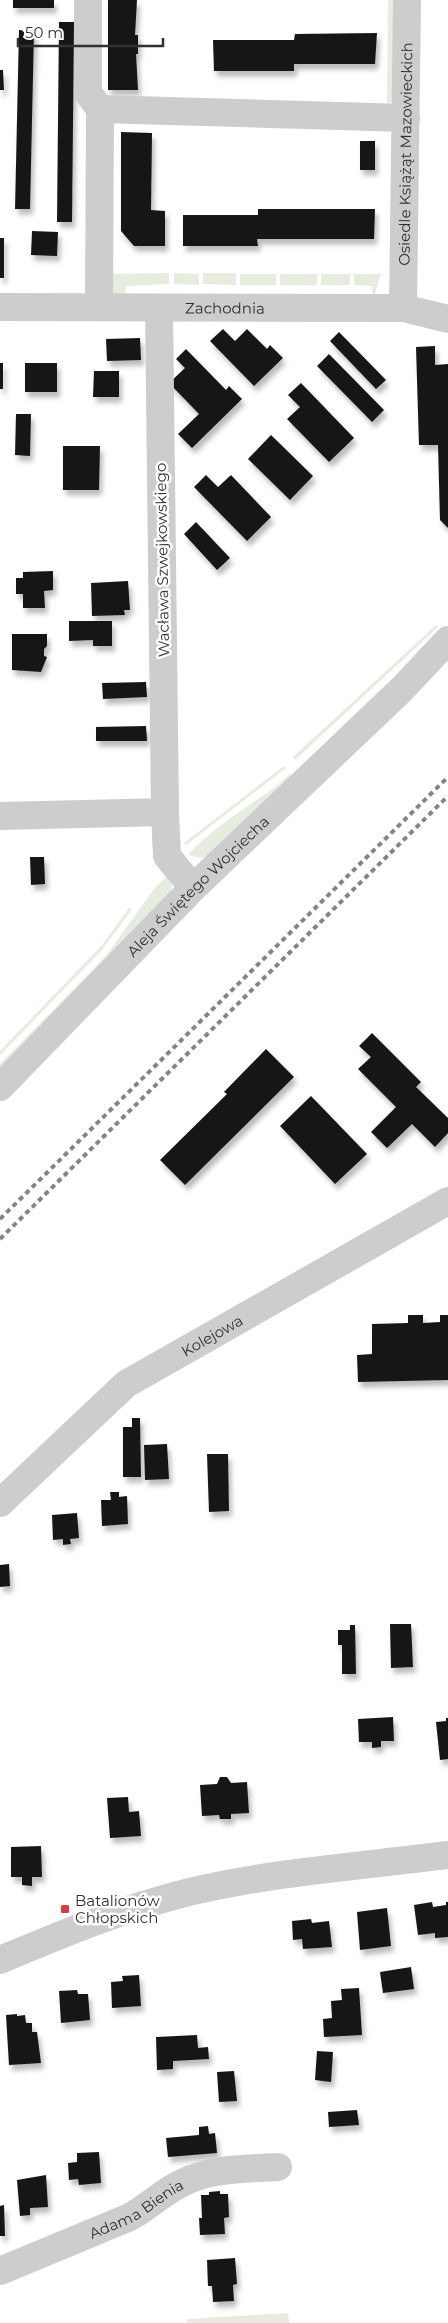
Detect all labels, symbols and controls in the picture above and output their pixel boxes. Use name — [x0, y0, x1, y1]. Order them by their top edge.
scale bar — [18, 15, 162, 47]
text: 50 m — [25, 23, 63, 42]
street label: Osiedle Książąt Mazowieckich — [394, 42, 416, 266]
street label: Zachodnia — [185, 298, 265, 317]
street label: Wacława Szwejkowskiego — [151, 463, 173, 657]
street label: Aleja Świętego Wojciecha — [122, 811, 273, 960]
street label: Kolejowa — [178, 1310, 246, 1360]
place label: Batalionów Chłopskich — [75, 1891, 161, 1927]
marker: Batalionów Chłopskich — [59, 1903, 71, 1915]
street label: Adama Bienia — [86, 2175, 186, 2243]

